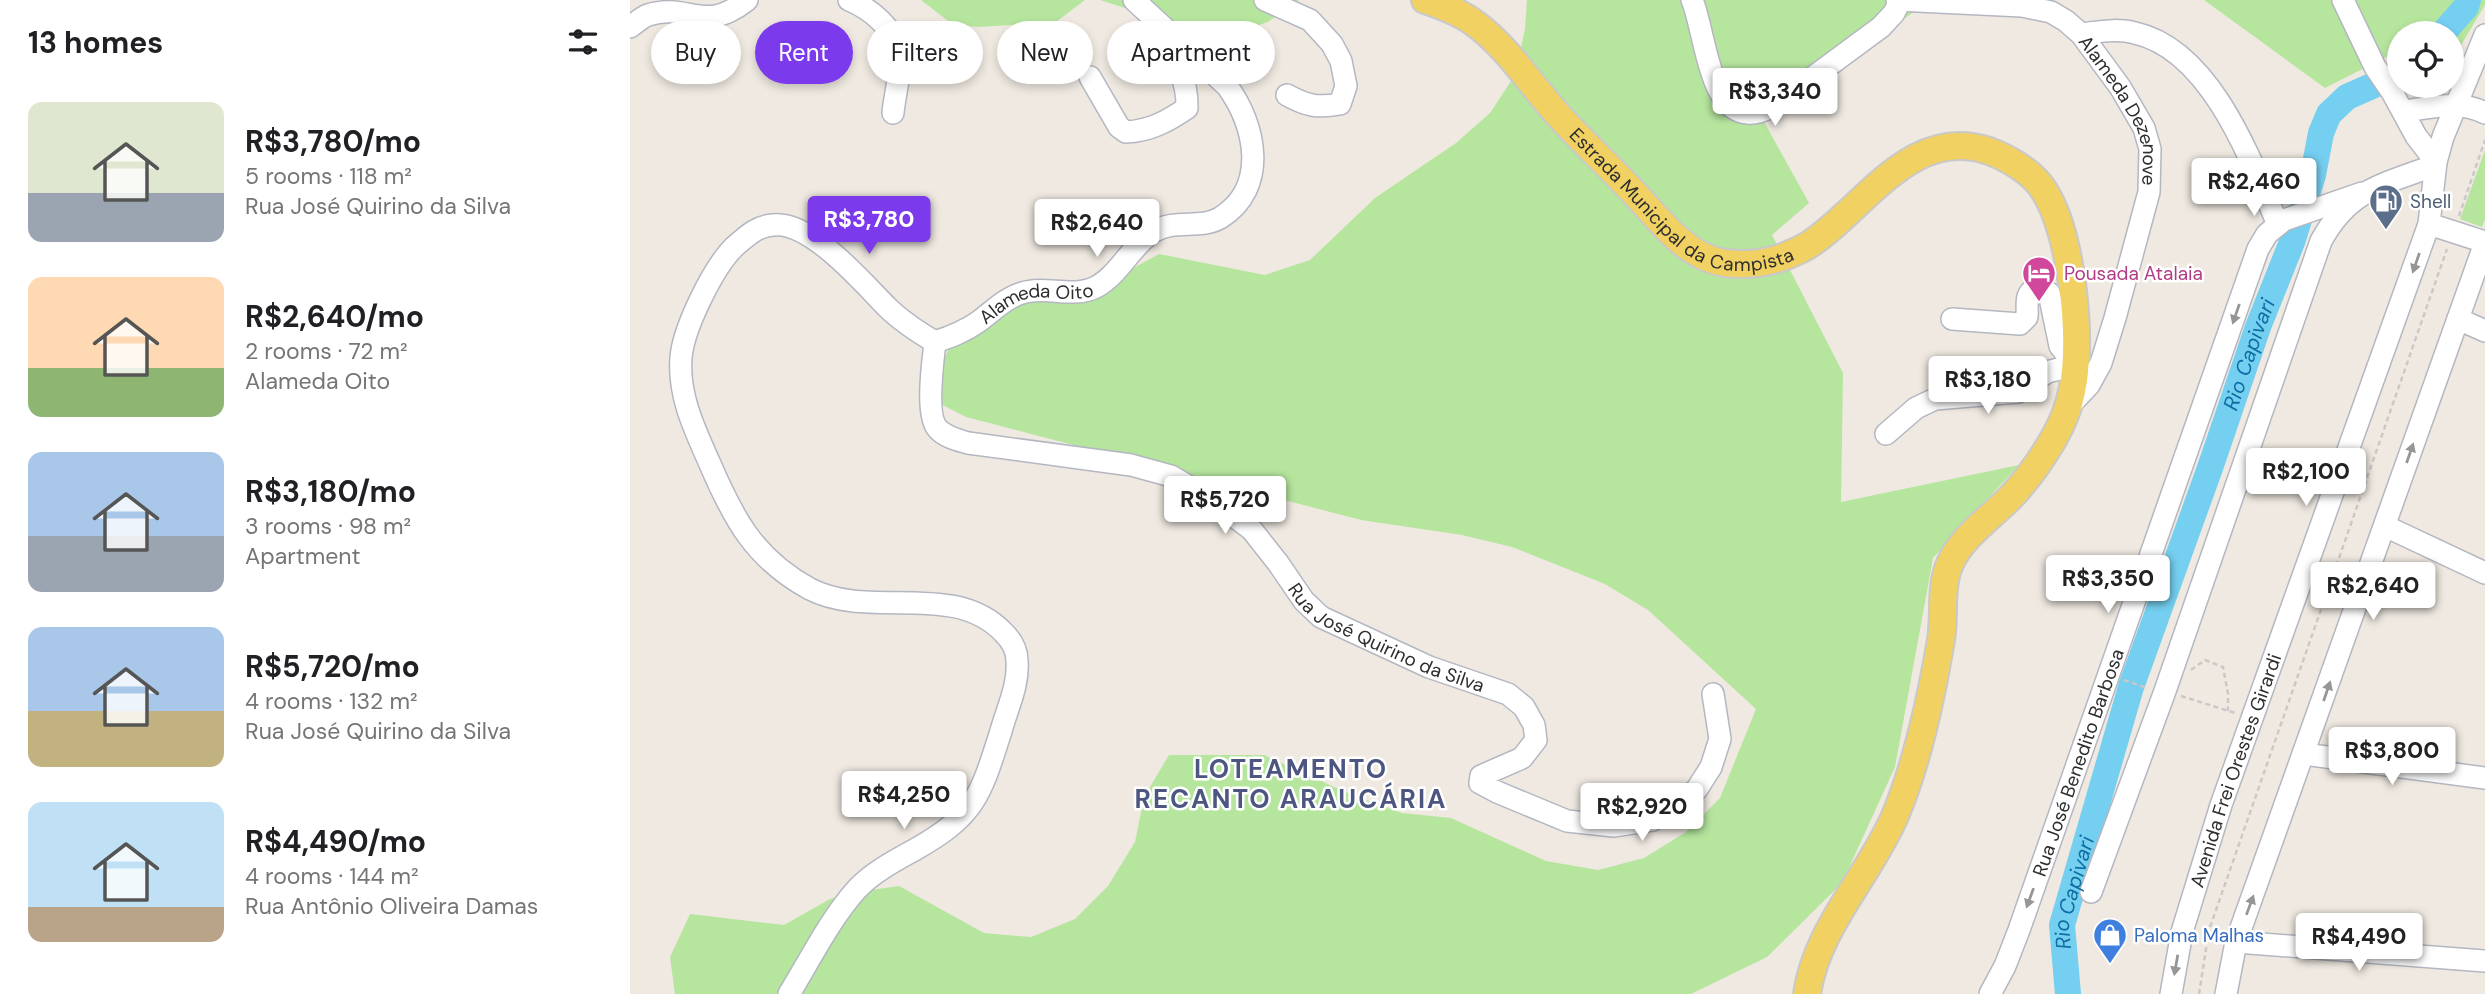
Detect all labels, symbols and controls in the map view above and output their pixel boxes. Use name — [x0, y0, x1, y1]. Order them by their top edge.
chip: Buy — [651, 21, 741, 84]
chip: Rent — [755, 21, 853, 84]
chip: Filters — [867, 21, 983, 84]
chip: New — [997, 21, 1093, 84]
chip: Apartment — [1107, 21, 1275, 84]
map controls — [2387, 21, 2464, 98]
button: locate — [2387, 21, 2464, 98]
text: 13 homes — [28, 23, 163, 62]
icon: filters — [564, 23, 602, 61]
street label: Alameda Dezenove — [2073, 30, 2162, 186]
pin: R$3,340 — [1710, 68, 1840, 128]
text: R$3,340 — [1729, 76, 1821, 106]
text: R$3,780/mo — [245, 122, 421, 161]
street label: Estrada Municipal da Campista — [1564, 123, 1797, 277]
icon: home — [84, 130, 168, 214]
pin: R$2,460 — [2189, 158, 2319, 218]
text: 5 rooms · 118 m² — [245, 161, 412, 191]
text: R$2,460 — [2207, 166, 2301, 196]
fuel station icon: Shell — [2367, 182, 2405, 231]
place label: Shell — [2410, 189, 2451, 214]
text: Rua José Quirino da Silva — [245, 191, 511, 221]
pin: R$3,780 — [804, 196, 934, 256]
pin: R$2,640 — [1032, 200, 1162, 259]
text: R$3,780 — [824, 204, 914, 234]
text: R$2,640 — [1050, 207, 1144, 237]
one-way arrow — [2410, 252, 2421, 273]
hotel icon: Pousada Atalaia — [2020, 254, 2058, 303]
place label: Pousada Atalaia — [2064, 261, 2203, 286]
street label: Alameda Oito — [974, 277, 1096, 330]
water label: Rio Capivari — [2217, 294, 2282, 414]
text: R$2,640/mo — [245, 297, 424, 336]
one-way arrow — [2230, 303, 2241, 324]
icon: home — [84, 305, 168, 389]
text: 2 rooms · 72 m² — [245, 336, 408, 366]
pin: R$3,180 — [1923, 356, 2053, 416]
text: R$3,180 — [1944, 364, 2032, 394]
text: Alameda Oito — [245, 366, 390, 396]
one-way arrow — [2405, 442, 2416, 463]
pin: R$2,100 — [2241, 448, 2371, 508]
text: R$2,100 — [2262, 456, 2350, 486]
text: R$3,180/mo — [245, 472, 416, 511]
pin: R$5,720 — [1160, 476, 1290, 536]
icon: home — [84, 480, 168, 564]
text: R$5,720 — [1180, 484, 1270, 514]
text: 3 rooms · 98 m² — [245, 511, 411, 541]
text: Apartment — [245, 541, 360, 571]
pin: R$3,350 — [2043, 556, 2173, 615]
pin: R$2,640 — [2308, 562, 2438, 622]
text: R$3,350 — [2062, 563, 2154, 593]
text: R$2,640 — [2326, 570, 2420, 600]
street label: Rua José Quirino da Silva — [1282, 578, 1488, 698]
street label: Rua José Benedito Barbosa — [2027, 645, 2130, 880]
text: R$5,720/mo — [245, 647, 420, 686]
street label: Avenida Frei Orestes Girardi — [2184, 650, 2287, 891]
icon: home — [84, 655, 168, 739]
one-way arrow — [2321, 680, 2332, 701]
text: 4 rooms · 132 m² — [245, 686, 417, 716]
text: Rua José Quirino da Silva — [245, 716, 511, 746]
pin: R$3,800 — [2327, 728, 2457, 787]
text: R$3,800 — [2345, 735, 2439, 765]
district label: LOTEAMENTO RECANTO ARAUCÁRIA — [1134, 752, 1448, 816]
pin: R$4,250 — [839, 772, 969, 831]
text: R$4,250 — [858, 779, 950, 809]
pin: R$2,920 — [1577, 784, 1707, 843]
text: R$2,920 — [1596, 791, 1688, 821]
text: R$4,490/mo — [245, 822, 426, 861]
icon: home — [84, 830, 168, 914]
water label: Rio Capivari — [2048, 832, 2101, 951]
text: 4 rooms · 144 m² — [245, 861, 419, 891]
one-way arrow — [2024, 888, 2035, 909]
text: Rua Antônio Oliveira Damas — [245, 891, 538, 921]
one-way arrow — [2245, 894, 2256, 915]
pin: R$4,490 — [2294, 914, 2424, 973]
shop icon: Paloma Malhas — [2091, 916, 2129, 965]
text: R$4,490 — [2312, 921, 2406, 951]
place label: Paloma Malhas — [2134, 923, 2264, 948]
one-way arrow — [2171, 954, 2182, 976]

